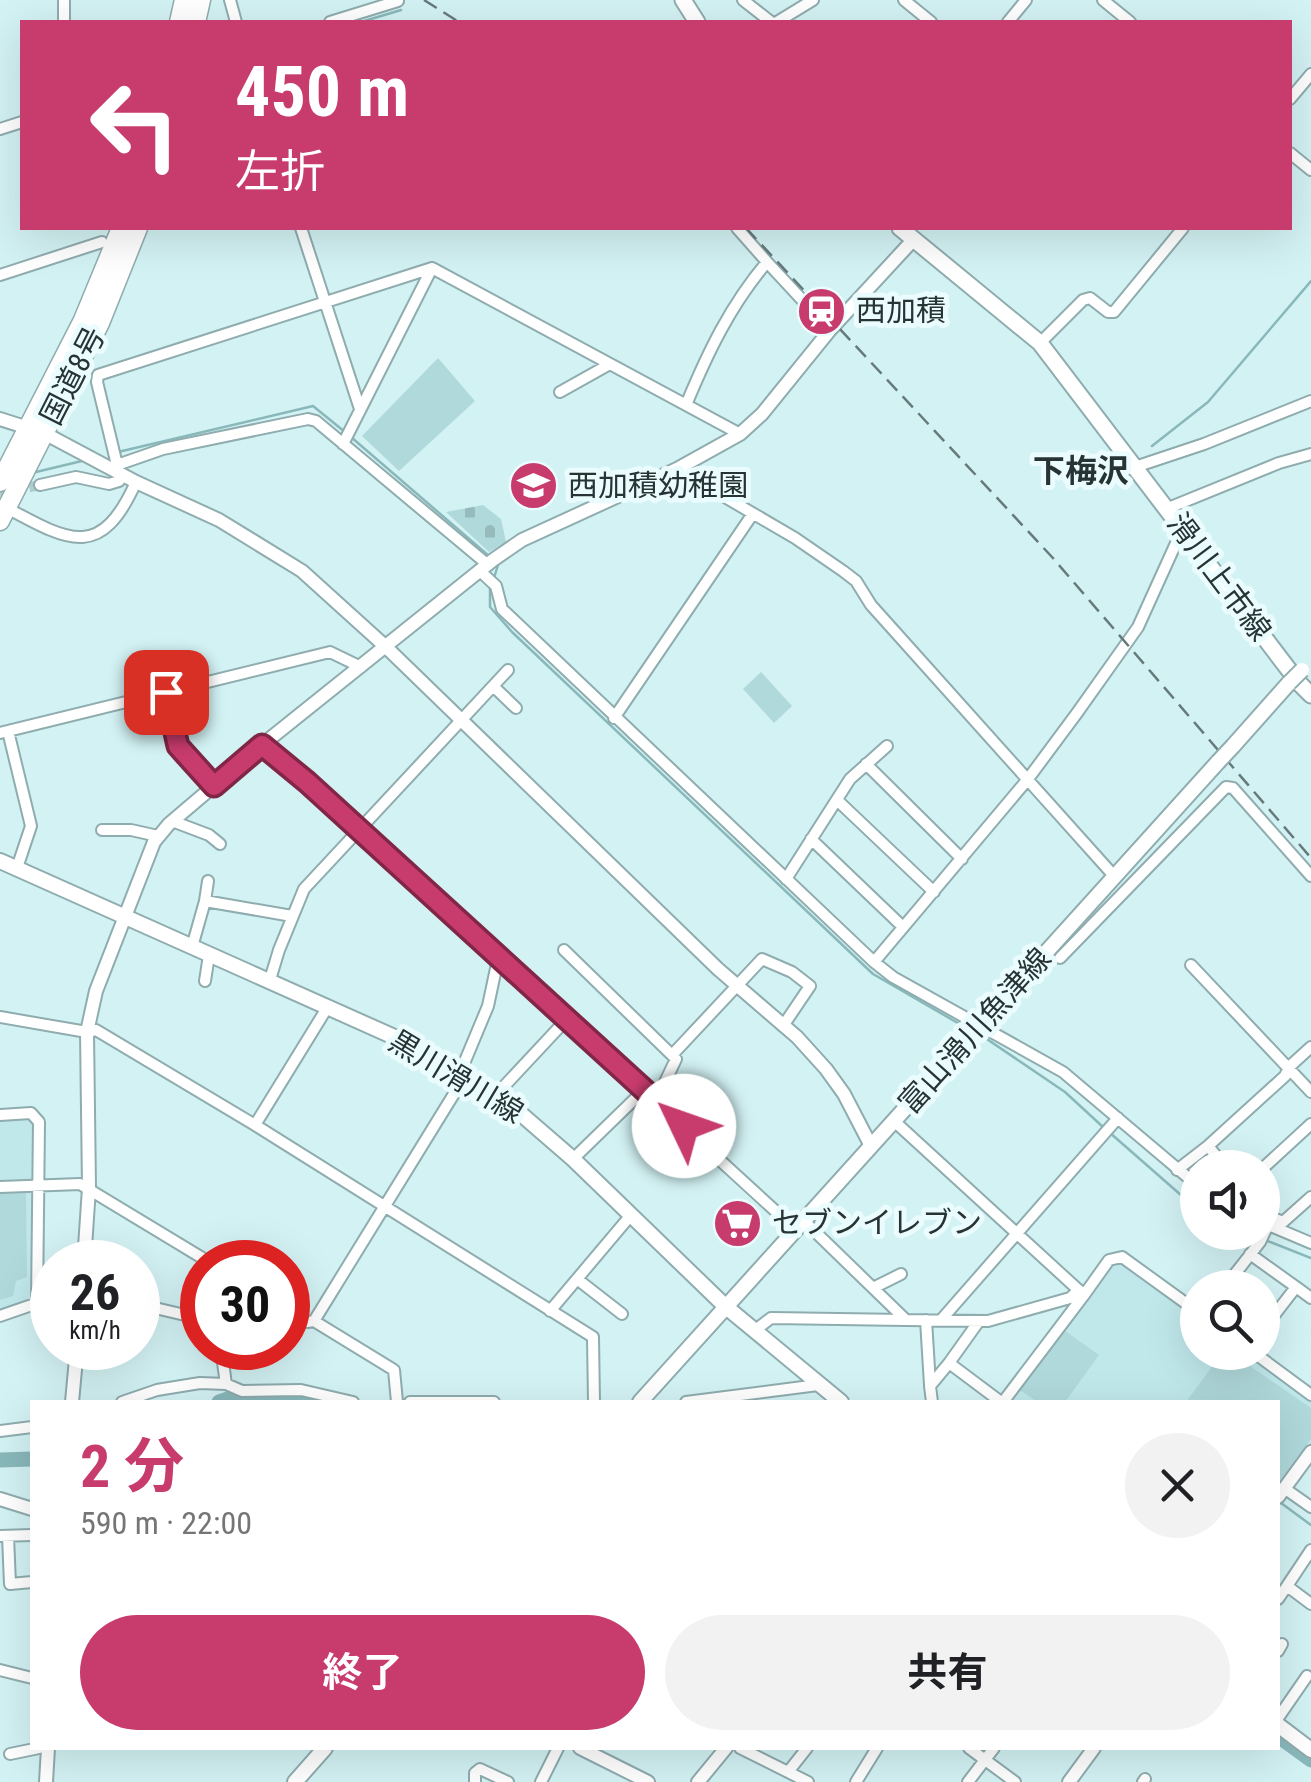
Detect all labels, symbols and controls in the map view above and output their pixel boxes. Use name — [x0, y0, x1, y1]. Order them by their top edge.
text: 450 m — [235, 51, 409, 133]
icon: left — [70, 60, 200, 190]
text: 左折 — [235, 145, 325, 198]
station icon: 西加積 — [795, 285, 847, 337]
place label: 西加積 — [856, 293, 946, 328]
street label: 国道8号 — [33, 321, 112, 430]
district label: 下梅沢 — [1033, 452, 1129, 490]
school or university icon: 西加積幼稚園 — [507, 460, 559, 512]
place label: 西加積幼稚園 — [568, 468, 748, 503]
street label: 滑川上市線 — [1160, 506, 1279, 647]
pin — [124, 650, 209, 735]
icon: arrive — [139, 665, 194, 720]
street label: 富山滑川魚津線 — [891, 941, 1058, 1120]
street label: 黒川滑川線 — [383, 1023, 530, 1130]
position arrow — [632, 1074, 736, 1178]
map controls — [1180, 1150, 1280, 1370]
button: sound — [1180, 1150, 1280, 1250]
supermarket icon: セブンイレブン — [711, 1197, 763, 1249]
place label: セブンイレブン — [772, 1205, 982, 1240]
speed limit sign: 30 — [180, 1240, 310, 1370]
text: 26 — [70, 1264, 120, 1322]
button: search — [1180, 1270, 1280, 1370]
text: km/h — [69, 1316, 121, 1345]
text: 2 分 — [80, 1431, 184, 1502]
button: close — [1125, 1433, 1230, 1538]
text: 590 m · 22:00 — [80, 1504, 252, 1542]
button: 終了 — [80, 1615, 645, 1730]
button: 共有 — [665, 1615, 1230, 1730]

